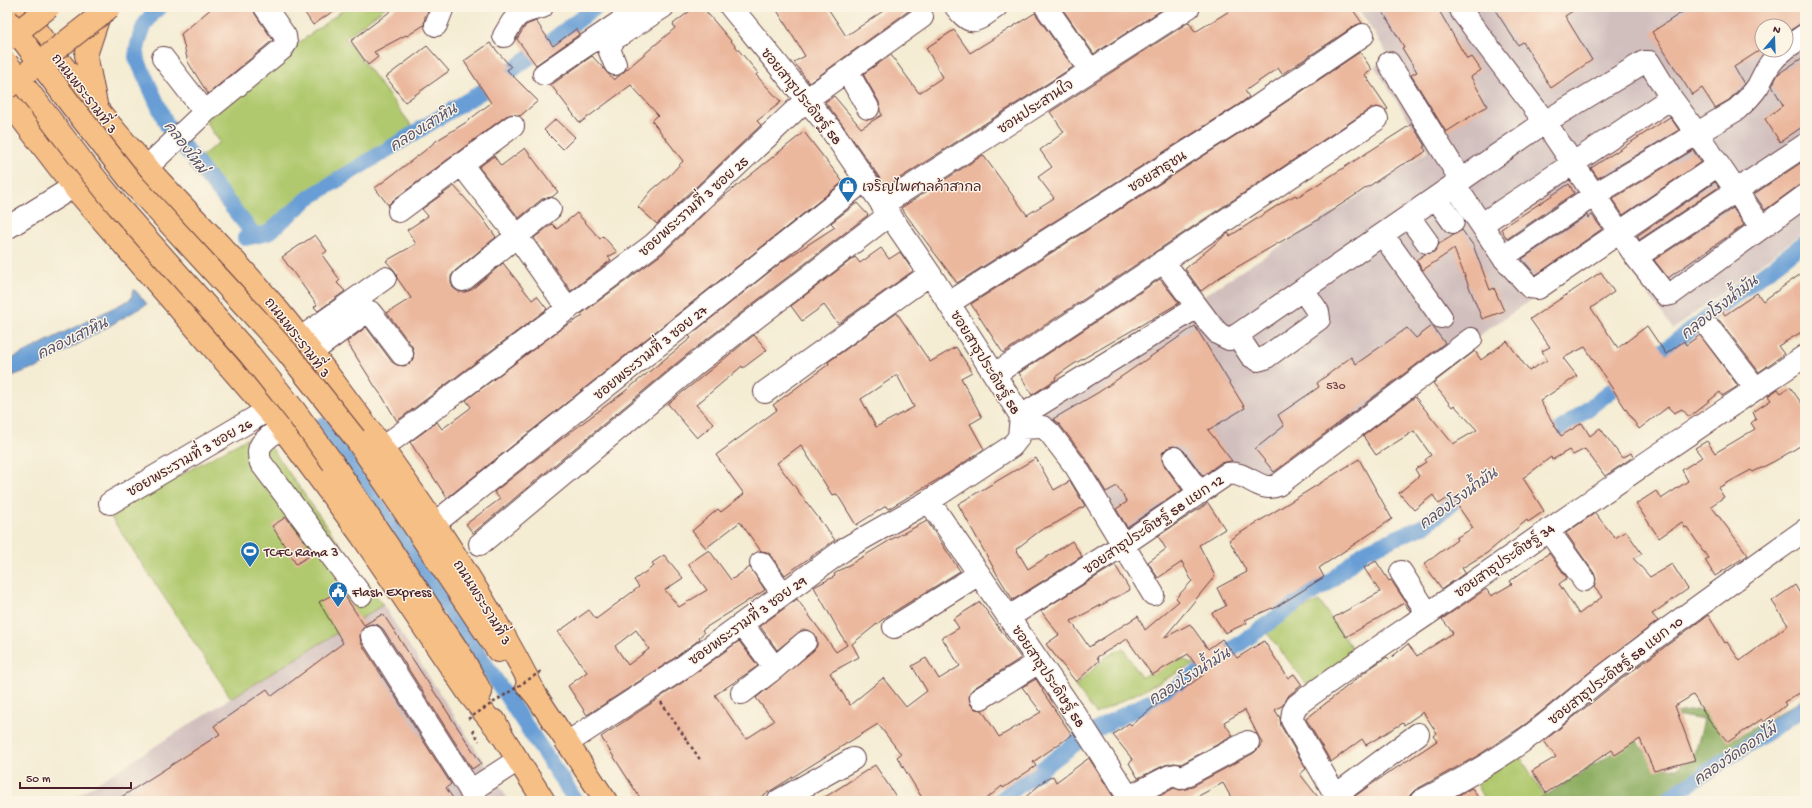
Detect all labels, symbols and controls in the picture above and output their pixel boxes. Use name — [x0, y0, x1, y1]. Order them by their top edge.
north arrow — [1754, 18, 1794, 58]
text: N — [1771, 24, 1782, 37]
street label: ซอยสาธุประดิษฐ์ 58 — [756, 44, 847, 150]
street label: ถนนพระรามที่ 3 — [47, 47, 125, 138]
street label: ซอนประสานใจ — [994, 75, 1078, 139]
water label: คลองเสาหิน — [386, 99, 462, 156]
water label: คลองใหม่ — [159, 117, 214, 180]
street label: ซอยสาธุชน — [1126, 148, 1191, 198]
street label: ซอยพระรามที่ 3 ซอย 25 — [632, 149, 753, 262]
shop icon: เจริญไพศาลค้าสากล — [837, 175, 859, 203]
place label: เจริญไพศาลค้าสากล — [862, 177, 982, 197]
water label: คลองโรงน้ำมัน — [1674, 267, 1763, 344]
street label: ถนนพระรามที่ 3 — [260, 291, 338, 382]
street label: ซอยพระรามที่ 3 ซอย 27 — [587, 297, 713, 405]
street label: ซอยสาธุประดิษฐ์ 58 — [945, 307, 1025, 419]
water label: คลองเสาหิน — [34, 313, 112, 365]
house number: 530 — [1326, 380, 1346, 394]
street label: ซอยพระรามที่ 3 ซอย 26 — [121, 410, 257, 502]
water label: คลองโรงน้ำมัน — [1412, 459, 1503, 534]
street label: ซอยสาธุประดิษฐ์ 58 แยก 12 — [1079, 470, 1228, 579]
street label: ซอยสาธุประดิษฐ์ 34 — [1450, 519, 1559, 603]
sports icon: TCFC Rama 3 — [239, 540, 261, 568]
place label: TCFC Rama 3 — [263, 545, 338, 562]
street label: ถนนพระรามที่ 3 — [448, 554, 520, 649]
street label: ซอยพระรามที่ 3 ซอย 29 — [682, 568, 811, 670]
public building icon: Flash Express — [327, 580, 349, 608]
place label: Flash Express — [351, 585, 432, 602]
street label: ซอยสาธุประดิษฐ์ 58 แยก 10 — [1544, 612, 1687, 730]
street label: ซอยสาธุประดิษฐ์ 58 — [1007, 622, 1090, 732]
water label: คลองโรงน้ำมัน — [1142, 639, 1235, 710]
water label: คลองวัดดอกไม้ — [1689, 717, 1784, 790]
scale bar — [20, 764, 131, 790]
text: 50 m — [26, 773, 51, 787]

